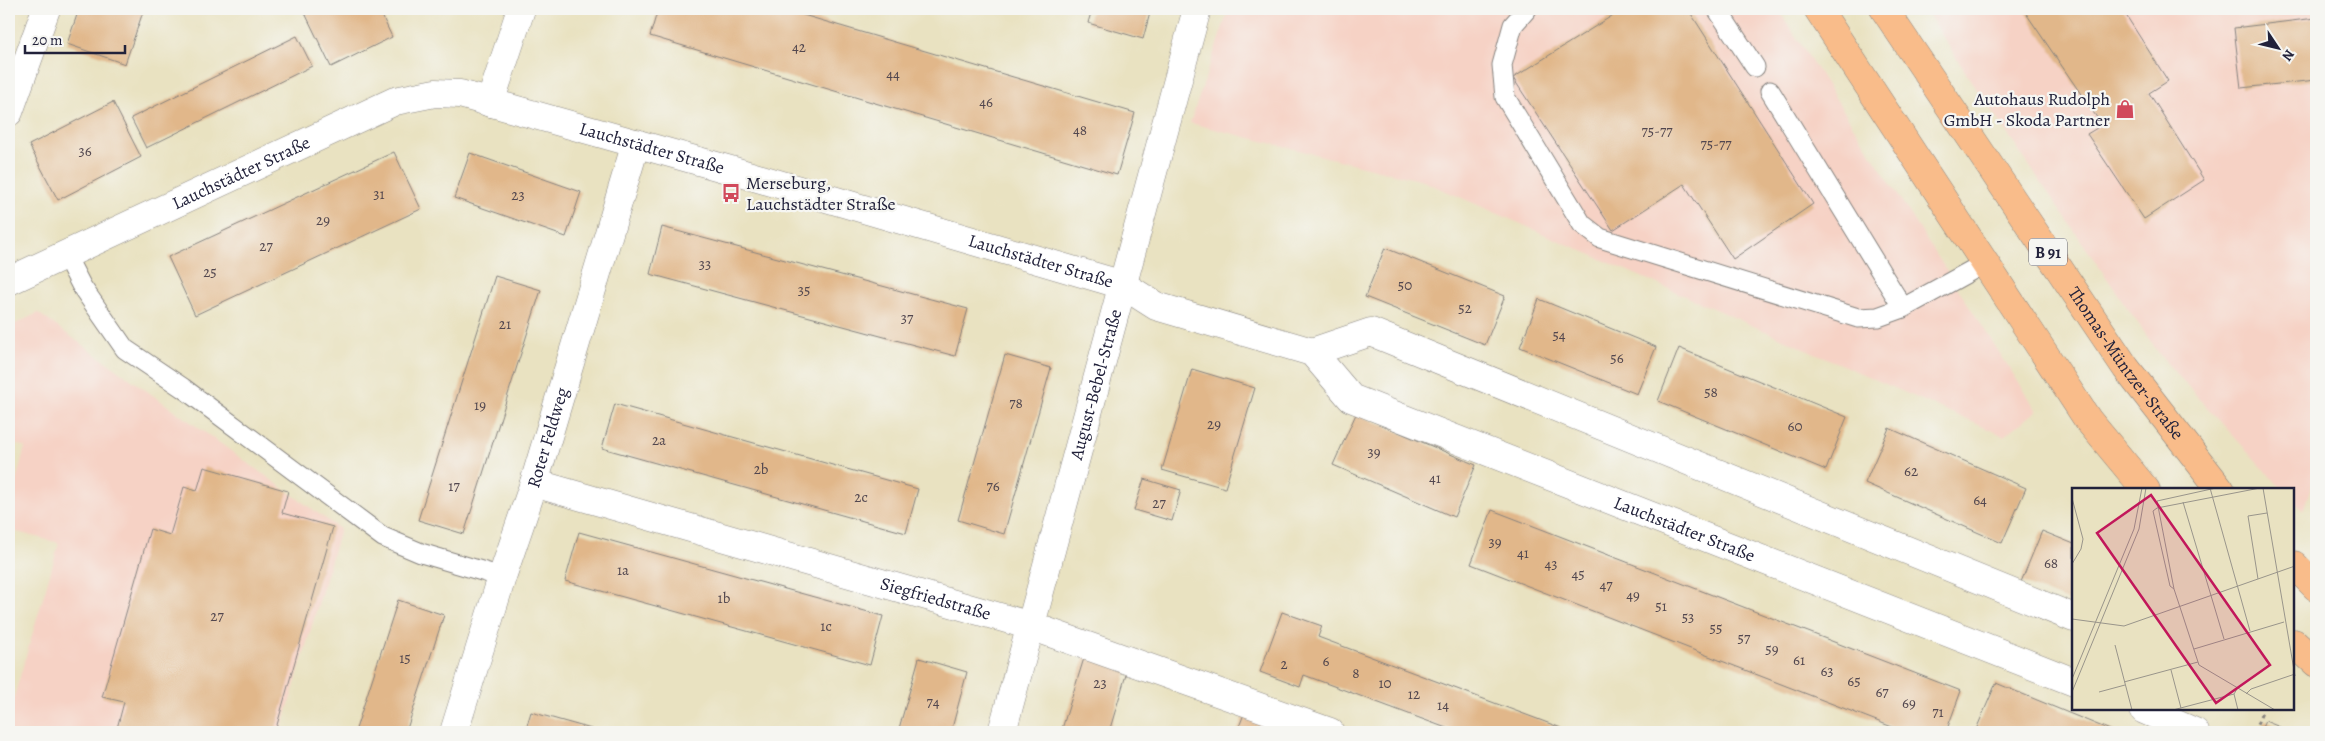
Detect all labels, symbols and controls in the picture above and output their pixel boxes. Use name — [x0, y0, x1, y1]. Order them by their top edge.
scale bar — [25, 22, 125, 54]
north arrow — [2252, 22, 2302, 72]
text: 20 m — [32, 30, 63, 50]
house number: 42 — [792, 37, 806, 57]
text: N — [2278, 46, 2299, 65]
house number: 44 — [886, 64, 900, 84]
place label: Autohaus Rudolph GmbH - Skoda Partner — [1944, 87, 2110, 132]
house number: 46 — [979, 92, 993, 112]
shop icon: Autohaus Rudolph GmbH - Skoda Partner — [2114, 98, 2136, 120]
street label: Lauchstädter Straße — [577, 116, 727, 180]
house number: 48 — [1073, 120, 1087, 140]
house number: 75-77 — [1641, 121, 1673, 141]
street label: Lauchstädter Straße — [168, 130, 314, 215]
house number: 75-77 — [1700, 134, 1732, 154]
house number: 36 — [78, 141, 92, 161]
place label: Merseburg, Lauchstädter Straße — [746, 171, 895, 216]
bus stop icon: Merseburg, Lauchstädter Straße — [720, 182, 742, 204]
house number: 31 — [373, 184, 385, 204]
house number: 23 — [511, 185, 525, 205]
house number: 29 — [316, 210, 330, 230]
street label: Lauchstädter Straße — [966, 228, 1116, 293]
house number: 27 — [259, 236, 273, 256]
road number: B 91 — [2029, 238, 2067, 266]
house number: 33 — [699, 254, 711, 274]
house number: 25 — [203, 262, 217, 282]
house number: 50 — [1398, 275, 1412, 295]
house number: 35 — [798, 280, 810, 300]
street label: Thomas-Müntzer-Straße — [2063, 282, 2189, 445]
house number: 52 — [1458, 298, 1472, 318]
street label: August-Bebel-Straße — [1064, 307, 1127, 463]
house number: 37 — [901, 308, 914, 328]
house number: 21 — [499, 314, 511, 334]
house number: 54 — [1552, 325, 1566, 345]
house number: 56 — [1610, 348, 1624, 368]
house number: 58 — [1704, 382, 1718, 402]
street label: Roter Feldweg — [521, 384, 574, 491]
house number: 78 — [1009, 393, 1023, 413]
house number: 19 — [474, 395, 486, 415]
house number: 29 — [1207, 414, 1221, 434]
house number: 60 — [1788, 416, 1802, 436]
house number: 2a — [652, 430, 666, 450]
house number: 39 — [1367, 442, 1381, 462]
house number: 2b — [754, 459, 769, 479]
house number: 62 — [1904, 461, 1918, 481]
house number: 41 — [1429, 468, 1441, 488]
house number: 17 — [448, 476, 460, 496]
house number: 76 — [986, 476, 1000, 496]
house number: 2c — [854, 487, 868, 507]
inset map — [2072, 488, 2295, 711]
street label: Lauchstädter Straße — [1610, 490, 1758, 568]
house number: 64 — [1973, 490, 1987, 510]
house number: 27 — [1152, 493, 1166, 513]
house number: 39 — [1488, 532, 1502, 552]
house number: 41 — [1517, 543, 1529, 563]
house number: 68 — [2044, 553, 2058, 573]
house number: 43 — [1544, 554, 1558, 574]
house number: 1a — [617, 560, 629, 580]
house number: 45 — [1571, 564, 1585, 584]
street label: Siegfriedstraße — [878, 571, 994, 626]
house number: 47 — [1599, 575, 1613, 595]
house number: 49 — [1626, 585, 1640, 605]
house number: 1b — [718, 588, 731, 608]
house number: 51 — [1655, 596, 1667, 616]
house number: 27 — [210, 606, 224, 626]
house number: 53 — [1682, 607, 1694, 627]
house number: 1c — [820, 616, 832, 636]
house number: 55 — [1710, 618, 1722, 638]
house number: 57 — [1738, 628, 1751, 648]
house number: 59 — [1765, 639, 1779, 659]
house number: 15 — [399, 648, 411, 668]
house number: 61 — [1793, 650, 1805, 670]
house number: 6 — [1323, 651, 1330, 671]
house number: 2 — [1280, 654, 1288, 674]
house number: 63 — [1820, 661, 1834, 681]
house number: 8 — [1352, 663, 1360, 683]
house number: 65 — [1847, 671, 1861, 691]
house number: 23 — [1093, 673, 1107, 693]
house number: 10 — [1378, 673, 1392, 693]
house number: 67 — [1875, 682, 1889, 702]
house number: 12 — [1408, 684, 1420, 704]
house number: 74 — [926, 692, 940, 712]
house number: 69 — [1902, 693, 1916, 713]
house number: 14 — [1437, 695, 1449, 715]
house number: 71 — [1932, 702, 1944, 722]

